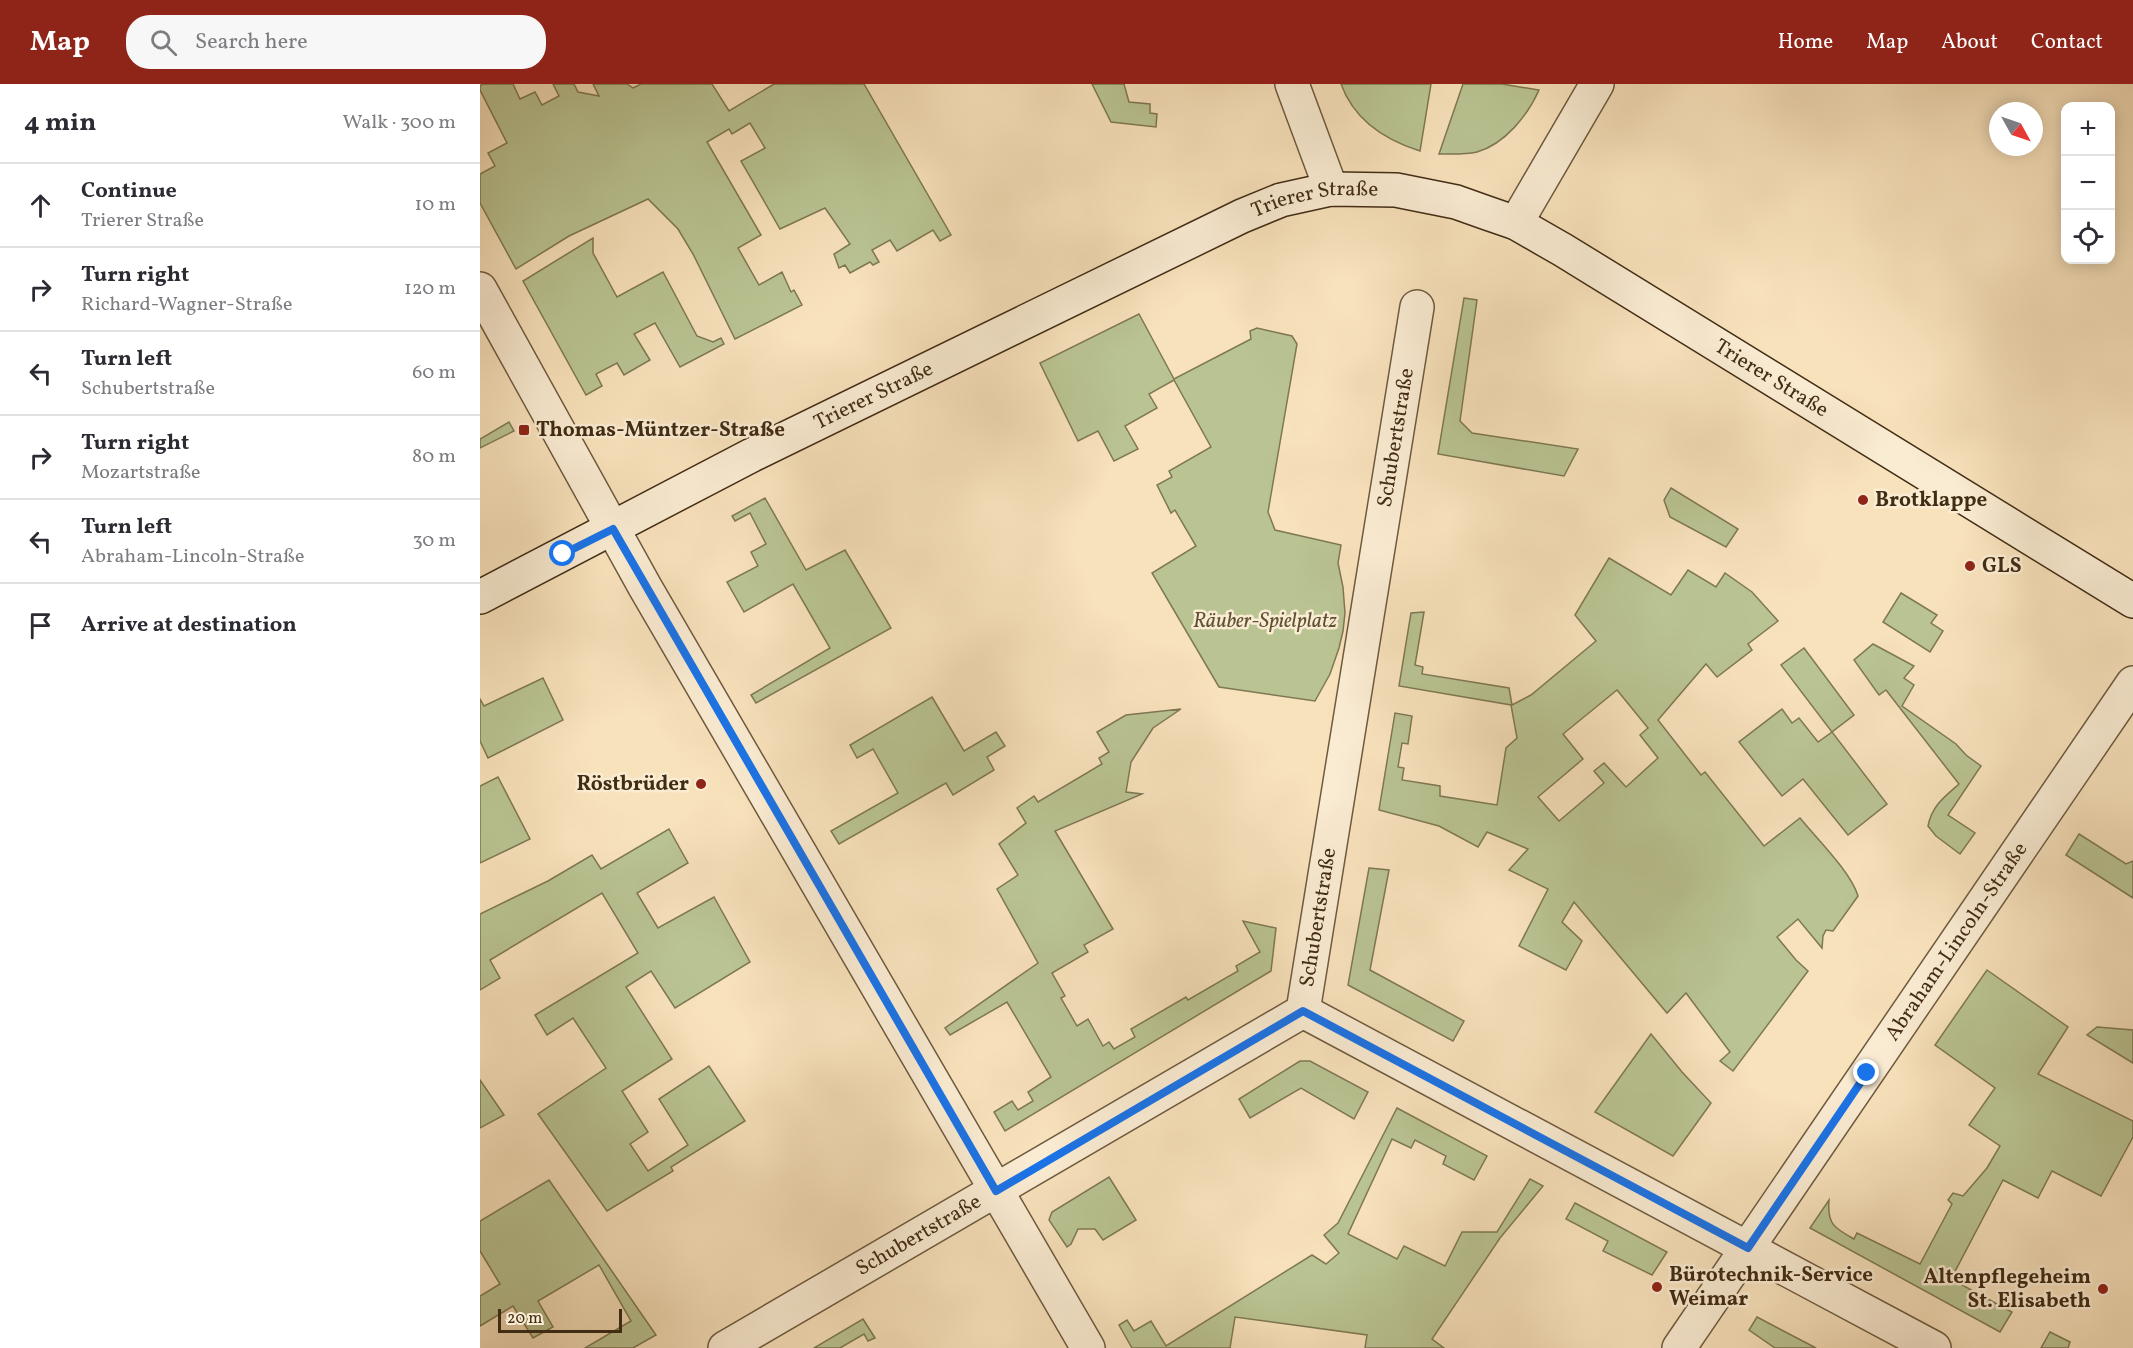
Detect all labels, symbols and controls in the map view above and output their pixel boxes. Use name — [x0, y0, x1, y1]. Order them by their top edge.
search box — [126, 15, 546, 69]
text: Map — [30, 23, 90, 62]
icon: search — [147, 26, 180, 59]
text: Search here — [195, 27, 308, 58]
text: Home — [1778, 28, 1833, 57]
text: Map — [1866, 28, 1908, 57]
text: About — [1941, 28, 1998, 57]
text: Contact — [2031, 28, 2103, 57]
north arrow — [1989, 102, 2043, 156]
map controls — [2061, 102, 2115, 264]
button: + — [2061, 102, 2115, 156]
text: 4 min — [24, 105, 96, 141]
text: Walk · 300 m — [343, 109, 456, 137]
button: − — [2061, 156, 2115, 210]
street label: Trierer Straße — [1247, 174, 1378, 225]
text: Continue — [81, 176, 177, 207]
icon: ahead — [24, 189, 57, 222]
text: 10 m — [415, 191, 456, 219]
text: Trierer Straße — [81, 207, 204, 235]
button: locate — [2061, 210, 2115, 264]
text: Turn right — [81, 260, 189, 291]
icon: right — [24, 273, 57, 306]
text: 120 m — [404, 275, 456, 303]
text: Richard-Wagner-Straße — [81, 291, 293, 319]
street label: Trierer Straße — [1709, 332, 1834, 425]
text: Turn left — [81, 344, 172, 375]
street label: Trierer Straße — [809, 354, 938, 437]
icon: left — [24, 357, 57, 390]
text: 60 m — [412, 359, 456, 387]
street label: Schubertstraße — [1370, 366, 1421, 509]
text: Schubertstraße — [81, 375, 215, 403]
place label: Thomas-Müntzer-Straße — [536, 416, 785, 445]
marker: Thomas-Müntzer-Straße — [517, 423, 531, 437]
text: Turn right — [81, 428, 189, 459]
icon: right — [24, 441, 57, 474]
text: 80 m — [412, 443, 456, 471]
text: Mozartstraße — [81, 459, 201, 487]
place label: Brotklappe — [1875, 486, 1987, 515]
marker: Brotklappe — [1856, 493, 1870, 507]
text: Turn left — [81, 512, 172, 543]
icon: left — [24, 525, 57, 558]
text: 30 m — [412, 527, 456, 555]
route start — [549, 540, 575, 566]
text: Abraham-Lincoln-Straße — [81, 543, 304, 571]
place label: GLS — [1982, 552, 2021, 581]
marker: GLS — [1963, 559, 1977, 573]
park label: Räuber-Spielplatz — [1193, 607, 1338, 636]
icon: arrive — [24, 609, 57, 642]
text: Arrive at destination — [81, 610, 297, 641]
place label: Röstbrüder — [577, 770, 689, 799]
marker: Röstbrüder — [694, 777, 708, 791]
street label: Abraham-Lincoln-Straße — [1878, 837, 2035, 1047]
street label: Schubertstraße — [1293, 845, 1344, 989]
route end — [1853, 1059, 1879, 1085]
street label: Schubertstraße — [850, 1187, 987, 1283]
place label: Bürotechnik-Service Weimar — [1669, 1261, 1873, 1314]
place label: Altenpflegeheim St. Elisabeth — [1923, 1263, 2091, 1316]
marker: Bürotechnik-Service Weimar — [1650, 1280, 1664, 1294]
marker: Altenpflegeheim St. Elisabeth — [2096, 1282, 2110, 1296]
scale bar — [498, 1306, 622, 1334]
text: 20 m — [507, 1308, 542, 1330]

